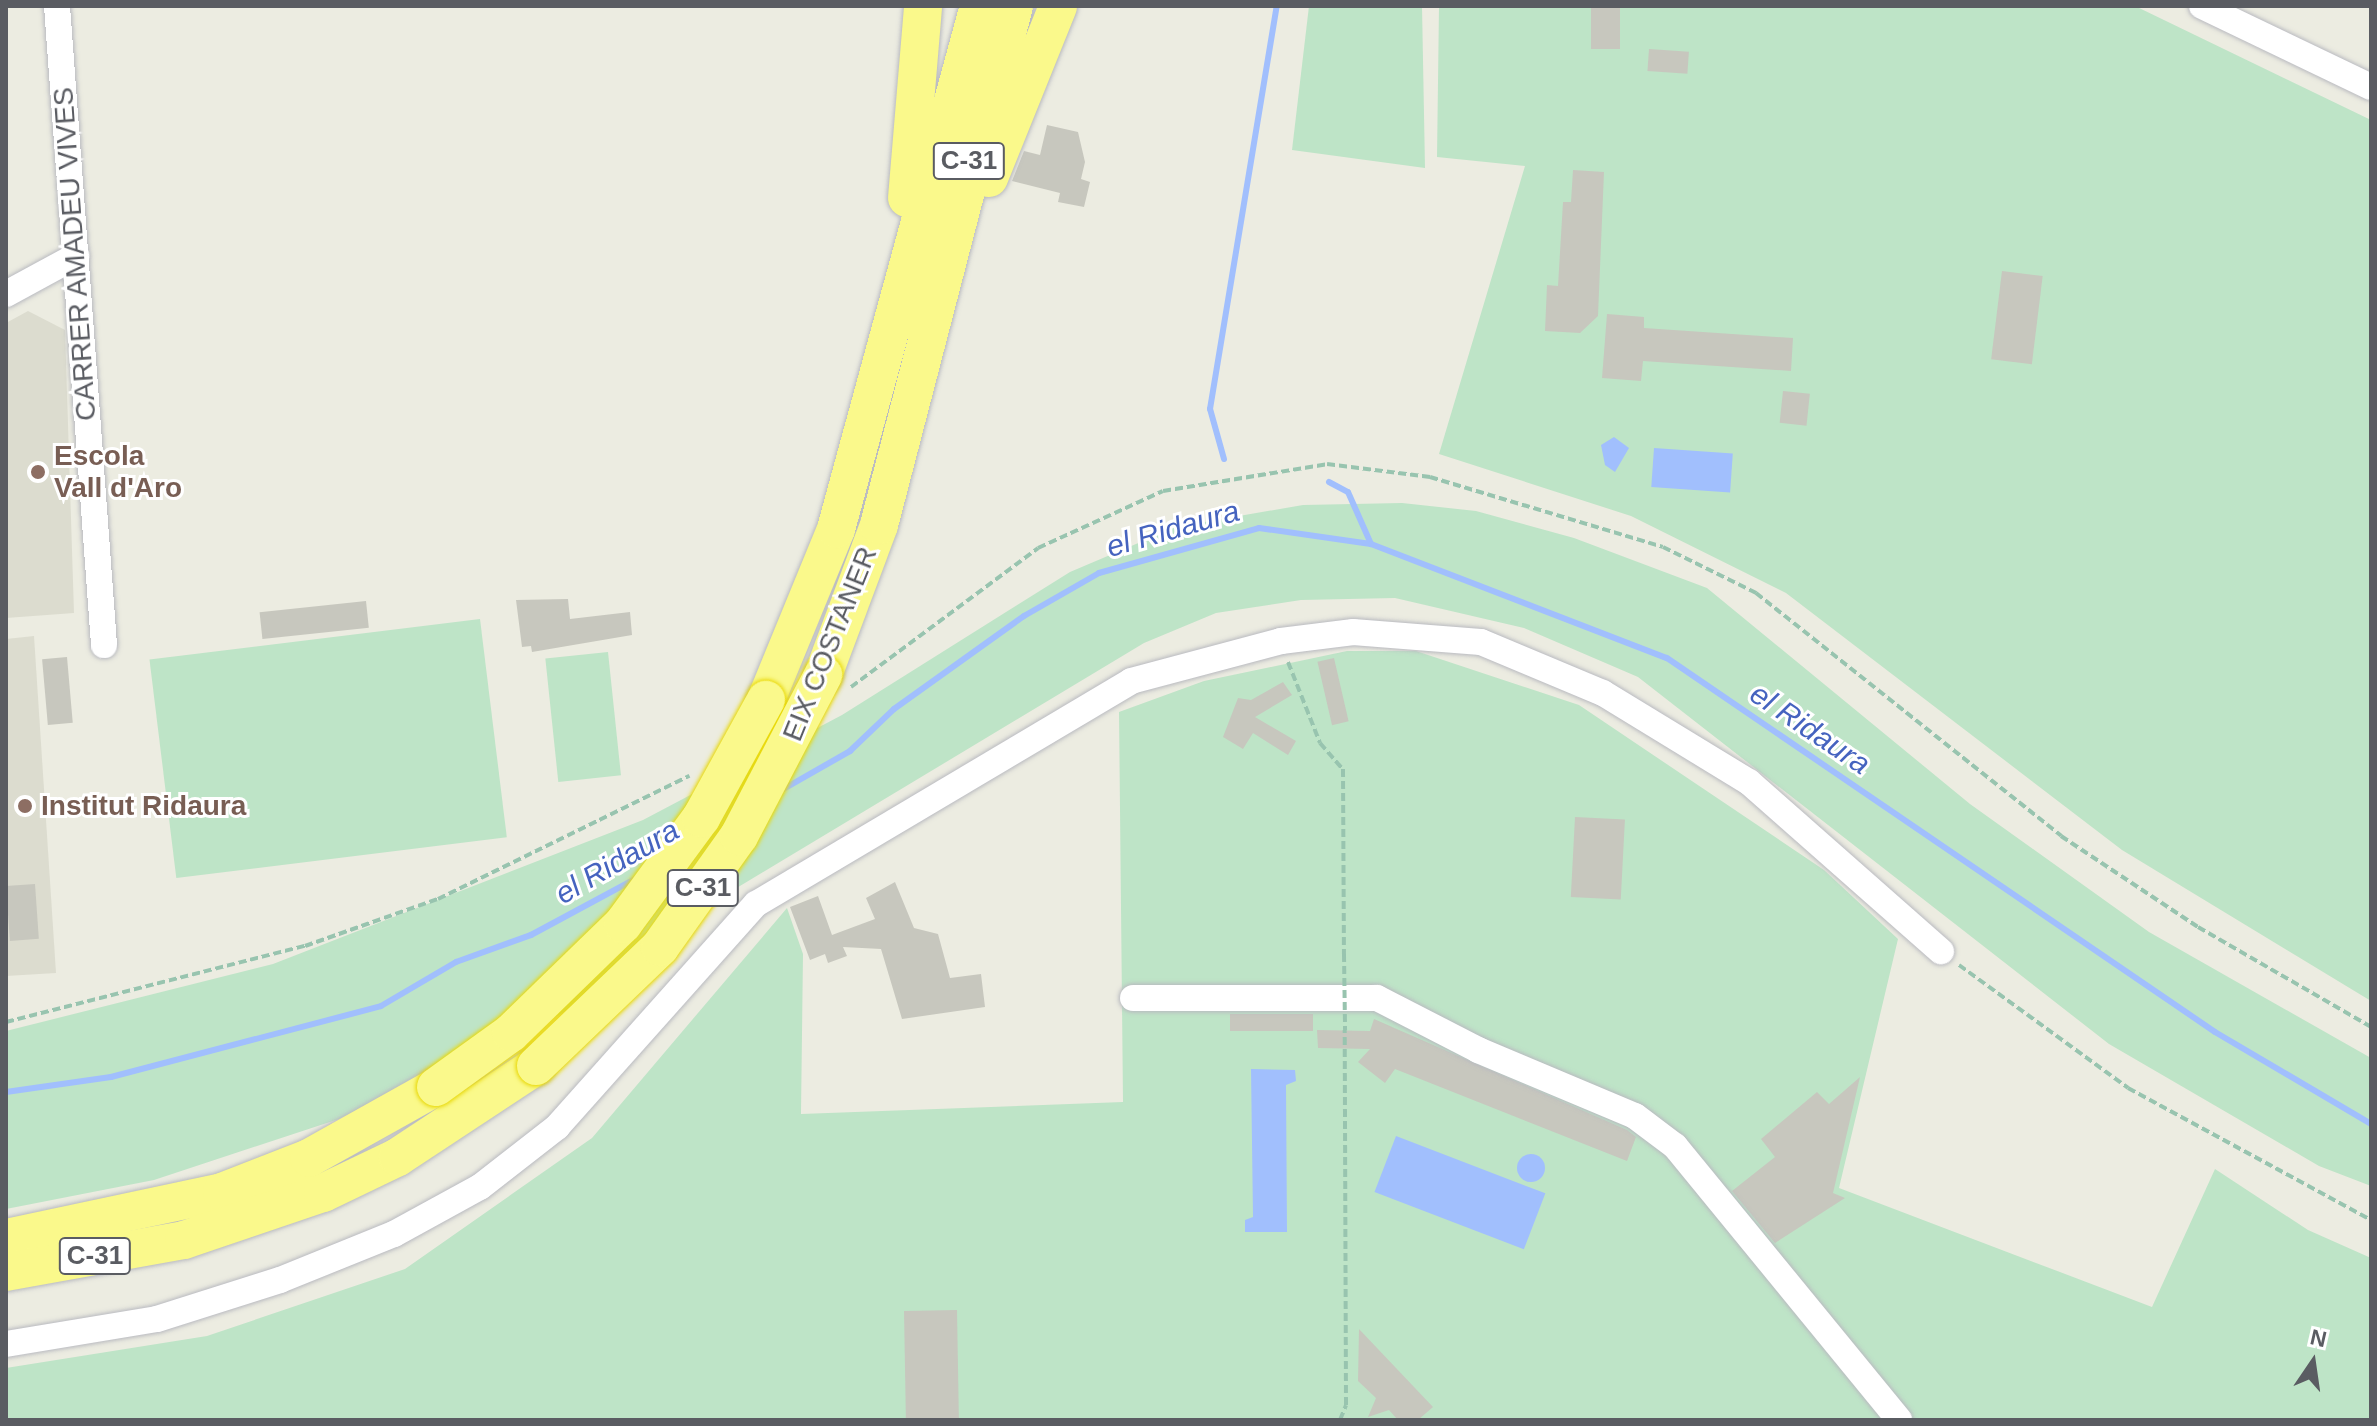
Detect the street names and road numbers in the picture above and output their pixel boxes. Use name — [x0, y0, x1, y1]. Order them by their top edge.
street label: CARRER AMADEU VIVES — [47, 85, 103, 423]
road number: C-31 — [931, 139, 1007, 183]
street label: EIX COSTANER — [776, 542, 884, 746]
road number: C-31 — [665, 866, 741, 910]
road number: C-31 — [57, 1234, 133, 1278]

